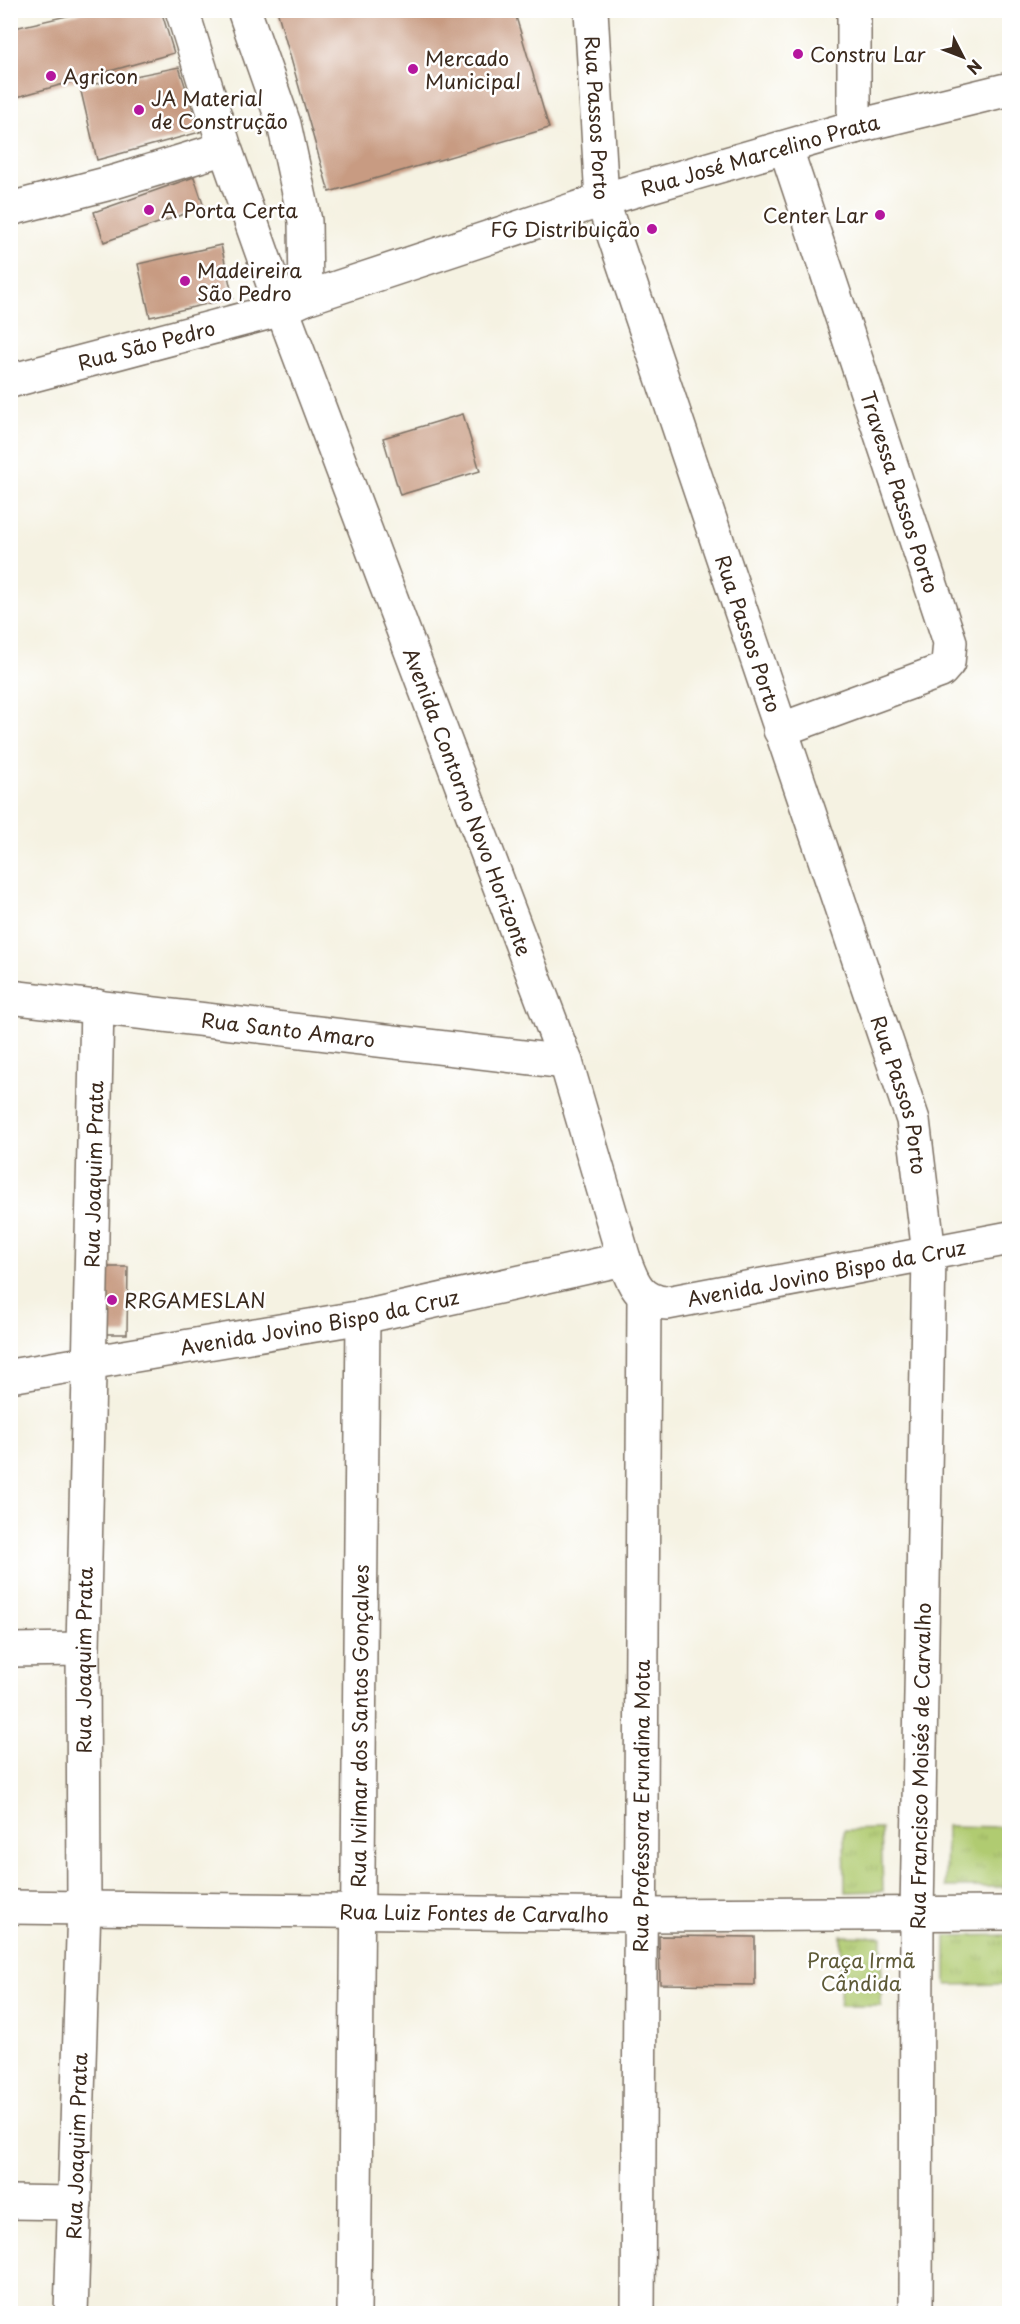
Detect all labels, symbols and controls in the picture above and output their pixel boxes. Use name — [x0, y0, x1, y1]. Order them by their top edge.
north arrow — [933, 27, 993, 87]
street label: Rua Passos Porto — [578, 35, 617, 201]
place label: Constru Lar — [810, 39, 926, 69]
place label: Mercado Municipal — [425, 43, 521, 96]
marker: Constru Lar — [791, 47, 805, 61]
text: N — [962, 55, 988, 80]
place label: Agricon — [63, 61, 138, 91]
marker: Mercado Municipal — [406, 62, 420, 76]
marker: Agricon — [44, 69, 58, 83]
place label: JA Material de Construção — [151, 83, 288, 136]
marker: JA Material de Construção — [132, 103, 146, 117]
street label: Rua José Marcelino Prata — [637, 106, 883, 203]
place label: A Porta Certa — [161, 195, 298, 225]
place label: Center Lar — [763, 200, 869, 230]
marker: A Porta Certa — [142, 203, 156, 217]
marker: Center Lar — [873, 208, 887, 222]
place label: FG Distribuição — [490, 214, 640, 244]
marker: FG Distribuição — [645, 222, 659, 236]
place label: Madeireira São Pedro — [197, 255, 302, 308]
marker: Madeireira São Pedro — [178, 274, 192, 288]
street label: Rua São Pedro — [74, 312, 218, 377]
street label: Travessa Passos Porto — [853, 387, 947, 597]
street label: Rua Passos Porto — [708, 551, 789, 716]
street label: Avenida Contorno Novo Horizonte — [396, 643, 540, 960]
street label: Rua Santo Amaro — [200, 1004, 377, 1055]
street label: Rua Passos Porto — [864, 1011, 934, 1176]
street label: Rua Joaquim Prata — [76, 1081, 110, 1268]
street label: Avenida Jovino Bispo da Cruz — [685, 1232, 968, 1314]
street label: Avenida Jovino Bispo da Cruz — [178, 1281, 461, 1362]
place label: RRGAMESLAN — [124, 1285, 266, 1315]
marker: RRGAMESLAN — [105, 1293, 119, 1307]
street label: Rua Ivilmar dos Santos Gonçalves — [343, 1564, 376, 1888]
street label: Rua Joaquim Prata — [68, 1566, 100, 1754]
street label: Rua Francisco Moisés de Carvalho — [902, 1602, 938, 1930]
street label: Rua Professora Erundina Mota — [625, 1659, 657, 1953]
street label: Rua Luiz Fontes de Carvalho — [339, 1896, 609, 1930]
park label: Praça Irmã Cândida — [807, 1945, 916, 1998]
street label: Rua Joaquim Prata — [58, 2052, 94, 2240]

